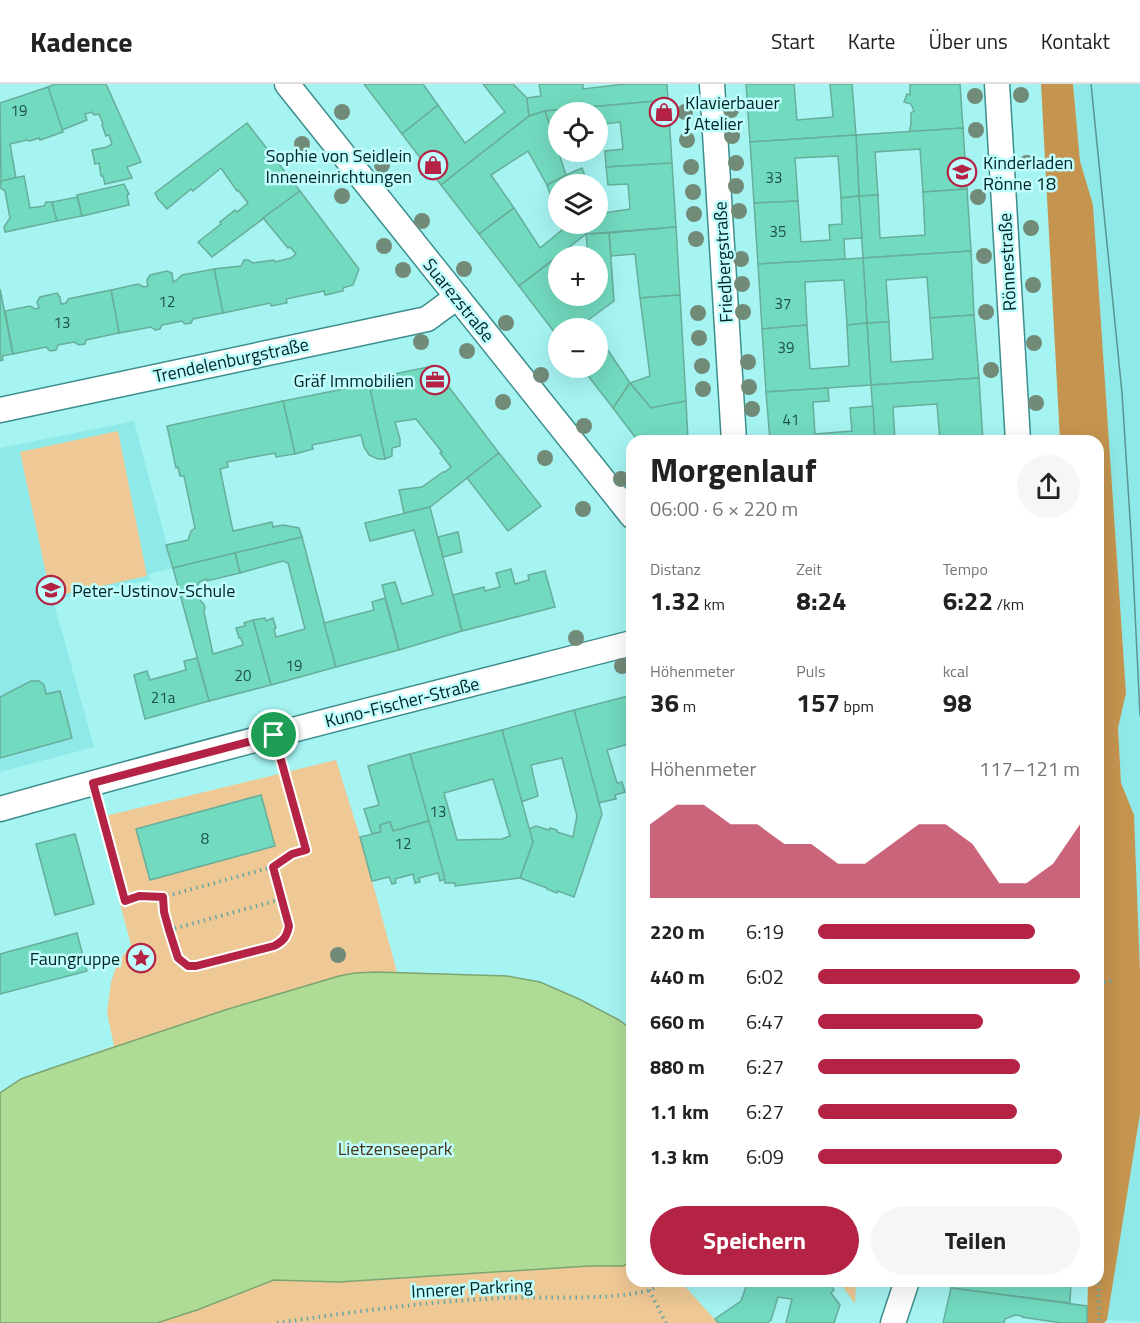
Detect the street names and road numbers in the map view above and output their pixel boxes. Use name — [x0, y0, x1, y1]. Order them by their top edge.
street label: Friedbergstraße — [706, 201, 740, 323]
street label: Rönnestraße — [991, 212, 1023, 312]
street label: Suarezstraße — [417, 252, 501, 348]
street label: Trendelenburgstraße — [151, 330, 311, 390]
street label: Kuno-Fischer-Straße — [322, 670, 482, 734]
street label: Innerer Parkring — [411, 1271, 533, 1305]

